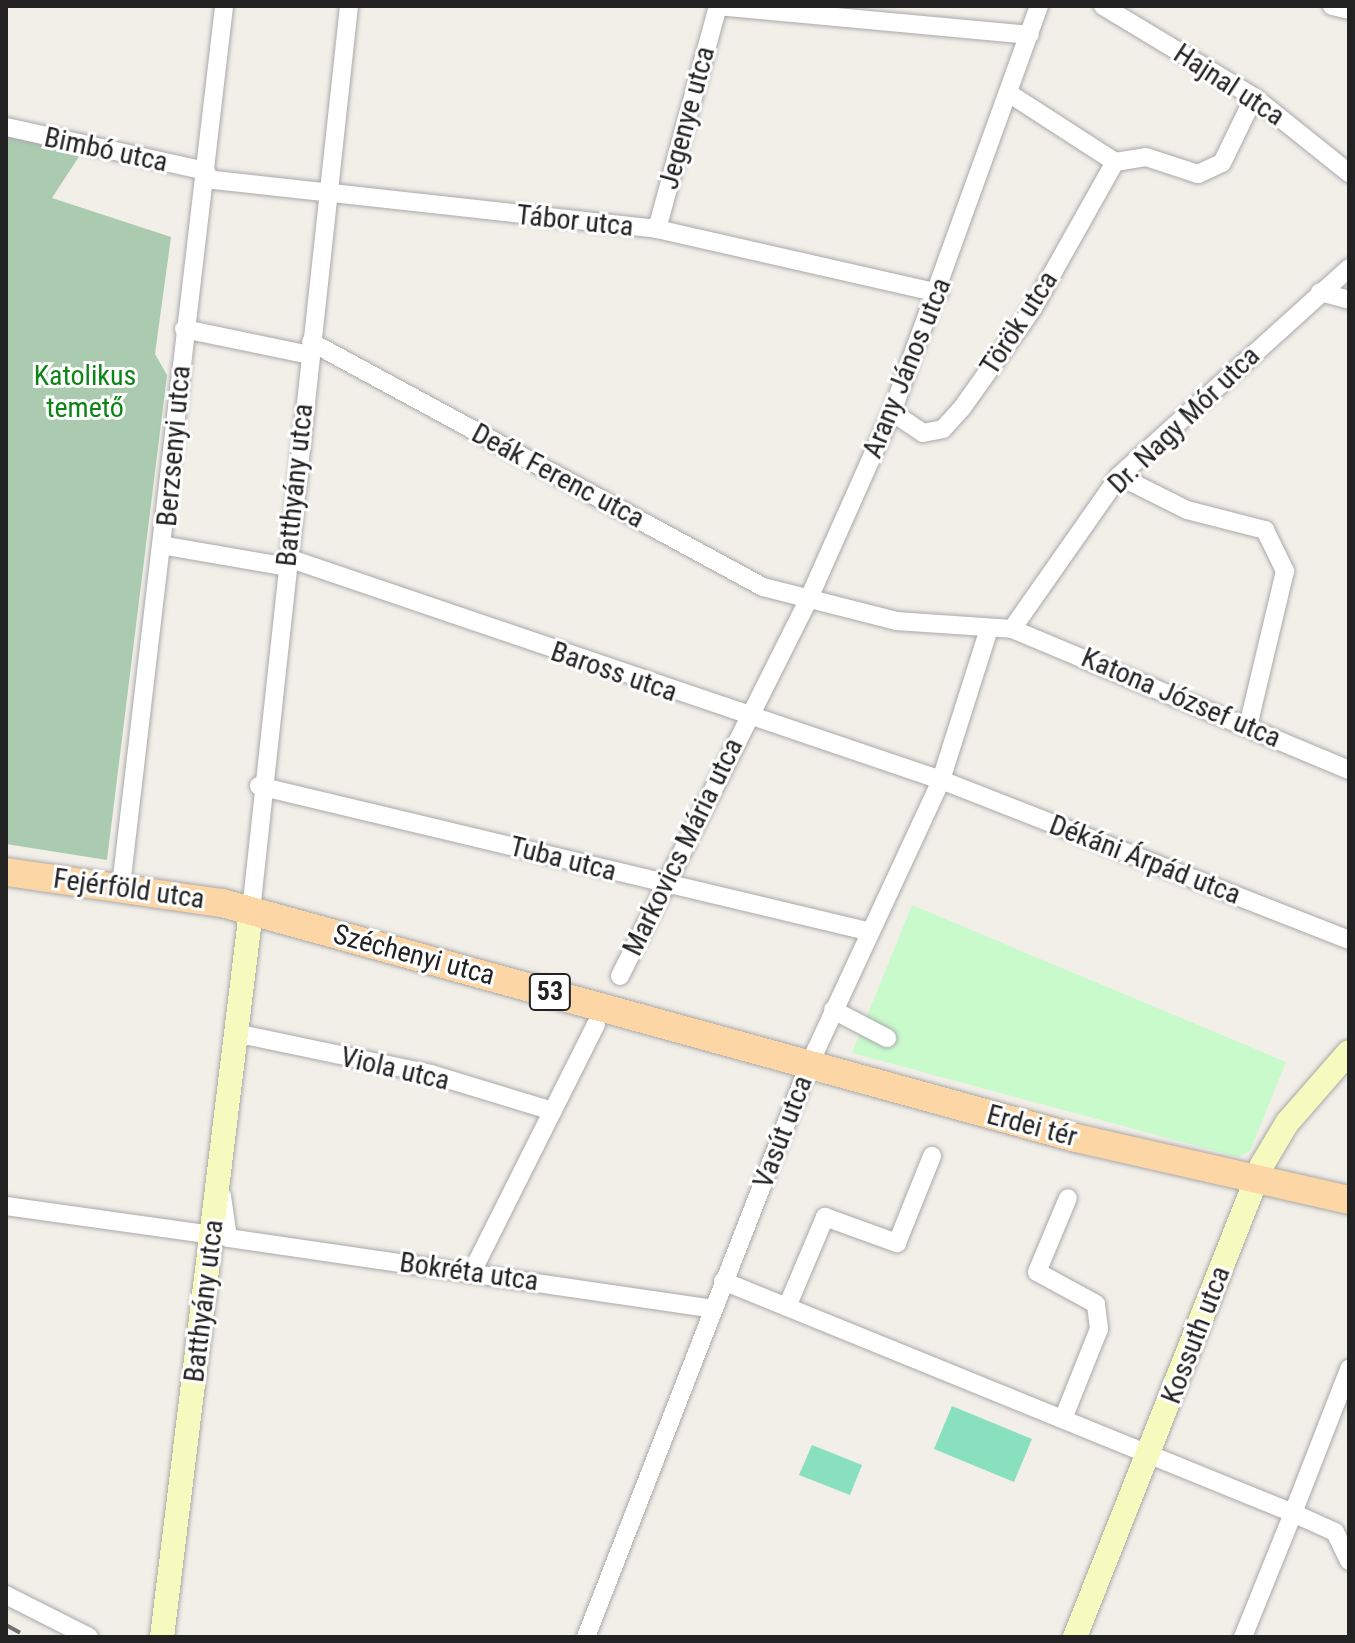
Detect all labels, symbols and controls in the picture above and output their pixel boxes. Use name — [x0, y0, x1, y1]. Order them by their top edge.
street label: Hajnal utca — [1167, 37, 1291, 133]
street label: Jegenye utca — [652, 43, 722, 193]
street label: Bimbó utca — [41, 121, 171, 179]
street label: Tábor utca — [515, 198, 635, 244]
street label: Török utca — [973, 265, 1065, 381]
street label: Arany János utca — [856, 273, 958, 463]
street label: Dr. Nagy Mór utca — [1101, 339, 1267, 501]
park label: Katolikus temető — [34, 359, 136, 425]
street label: Berzsenyi utca — [150, 364, 198, 528]
street label: Batthyány utca — [270, 402, 320, 568]
street label: Deák Ferenc utca — [466, 416, 650, 536]
street label: Baross utca — [547, 635, 681, 709]
street label: Katona József utca — [1076, 641, 1286, 755]
street label: Markovics Mária utca — [616, 733, 750, 961]
street label: Dékáni Árpád utca — [1045, 808, 1245, 912]
street label: Tuba utca — [506, 830, 620, 888]
street label: Fejérföld utca — [51, 862, 207, 916]
street label: Széchenyi utca — [330, 917, 498, 993]
road number: 53 — [528, 970, 572, 1014]
street label: Viola utca — [337, 1040, 453, 1098]
street label: Vasút utca — [746, 1071, 820, 1193]
street label: Erdei tér — [983, 1098, 1081, 1154]
street label: Batthyány utca — [177, 1218, 231, 1384]
street label: Bokréta utca — [398, 1246, 540, 1298]
street label: Kossuth utca — [1154, 1262, 1238, 1408]

